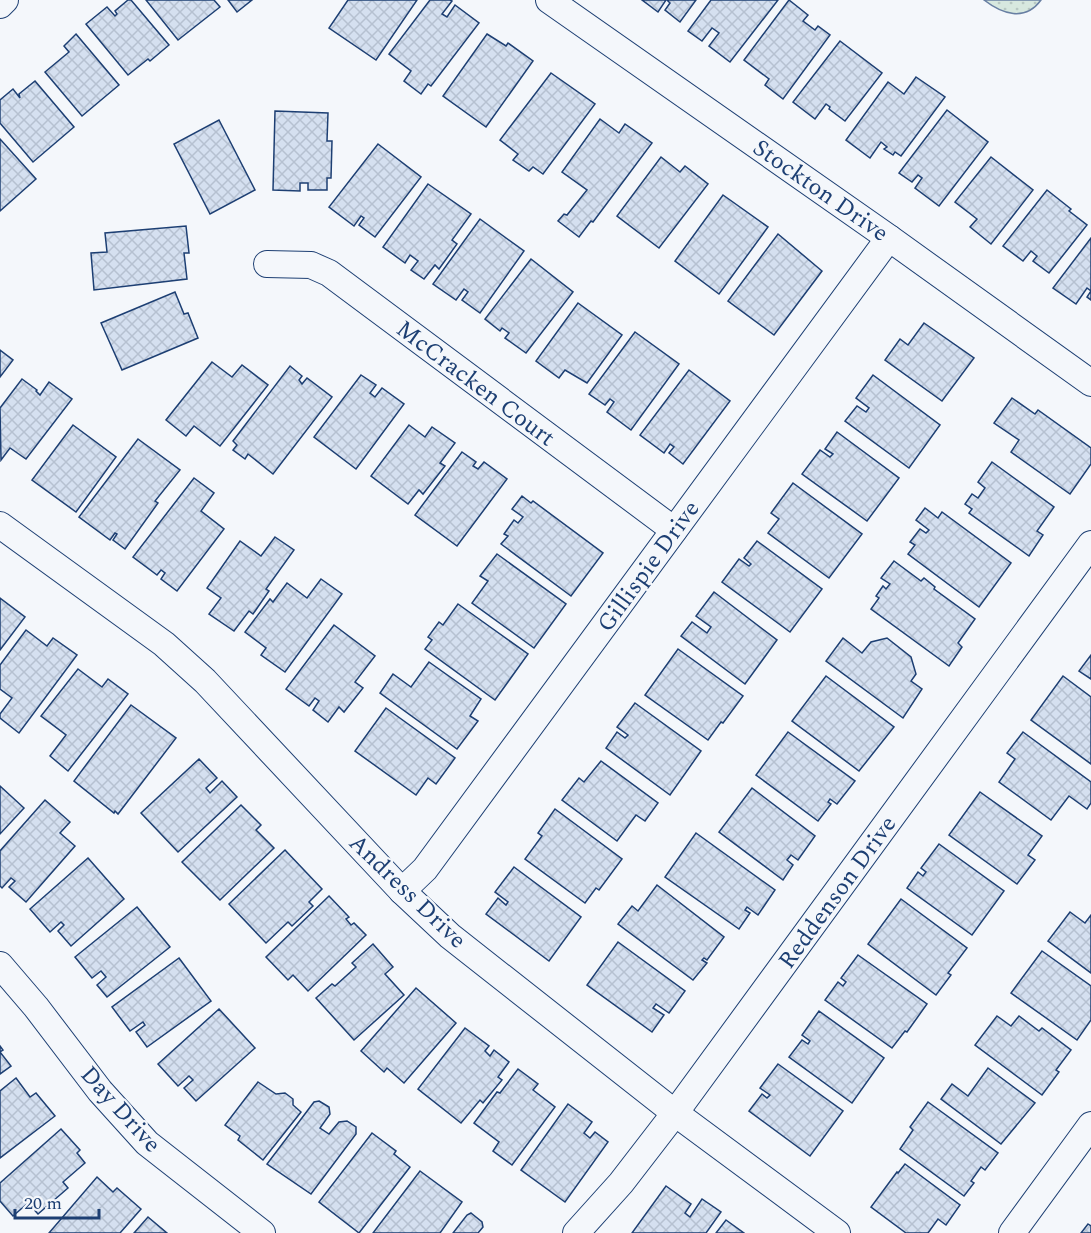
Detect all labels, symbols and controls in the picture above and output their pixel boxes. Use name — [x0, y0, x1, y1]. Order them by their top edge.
street label: Stockton Drive — [745, 130, 896, 251]
street label: McCracken Court — [388, 312, 563, 456]
street label: Gillispie Drive — [589, 493, 709, 640]
street label: Reddenson Drive — [770, 808, 906, 977]
street label: Andress Drive — [340, 826, 474, 957]
street label: Day Drive — [71, 1058, 169, 1161]
scale bar — [15, 1182, 99, 1220]
text: 20 m — [24, 1190, 62, 1217]

